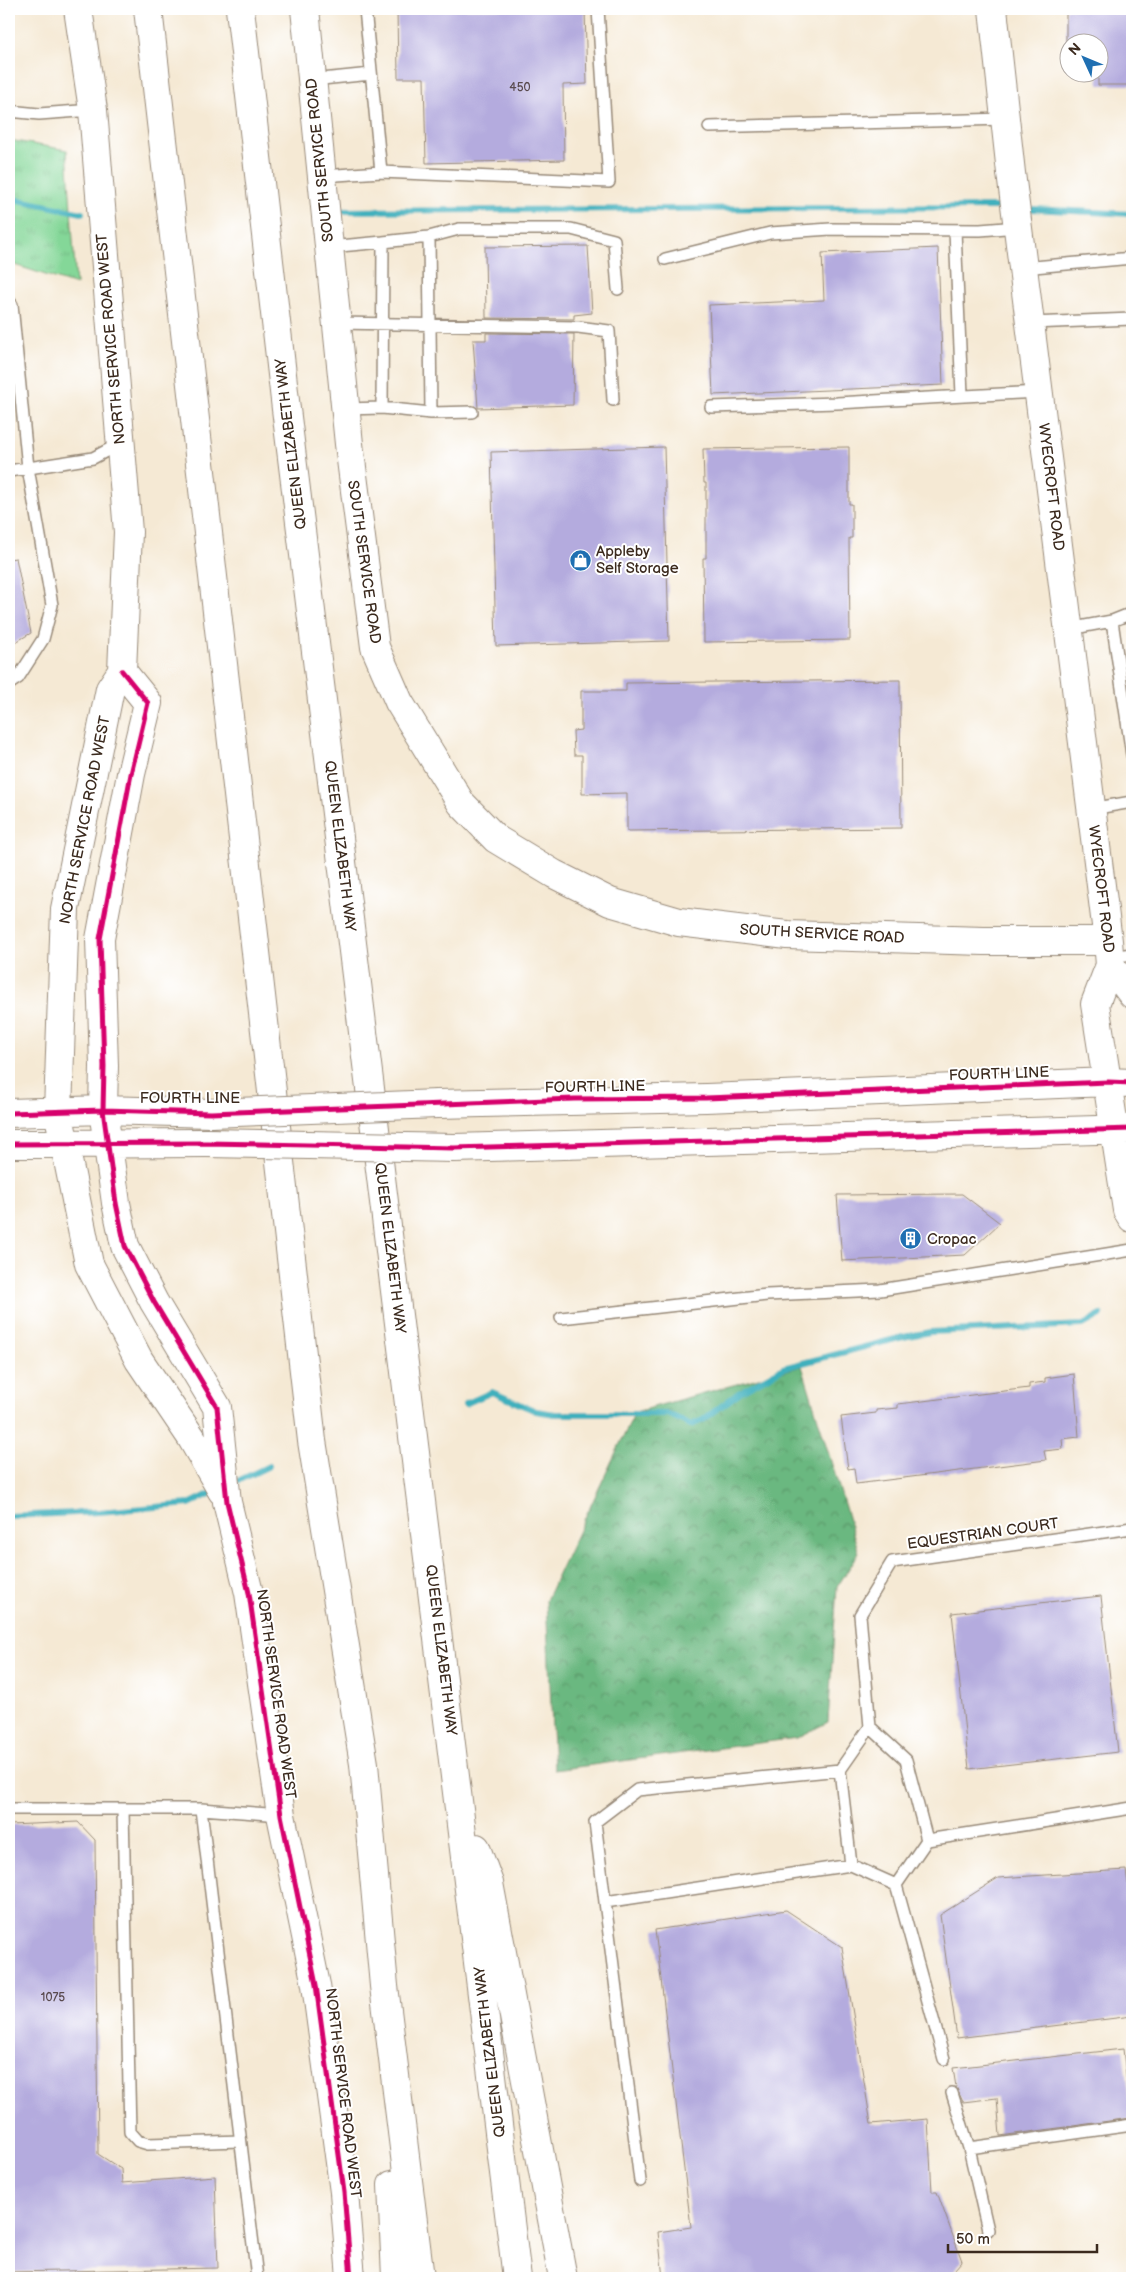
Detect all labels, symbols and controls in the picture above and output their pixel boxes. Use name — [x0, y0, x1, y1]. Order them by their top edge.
north arrow — [1058, 32, 1108, 82]
text: N — [1065, 40, 1085, 59]
street label: SOUTH SERVICE ROAD — [302, 77, 338, 243]
house number: 450 — [509, 80, 531, 95]
street label: NORTH SERVICE ROAD WEST — [92, 233, 130, 445]
street label: QUEEN ELIZABETH WAY — [271, 357, 311, 530]
street label: WYECROFT ROAD — [1034, 422, 1068, 552]
street label: SOUTH SERVICE ROAD — [343, 479, 385, 645]
place label: Appleby Self Storage — [596, 542, 679, 578]
shop icon: Appleby Self Storage — [568, 548, 592, 572]
street label: NORTH SERVICE ROAD WEST — [55, 714, 115, 926]
street label: QUEEN ELIZABETH WAY — [320, 760, 360, 933]
street label: WYECROFT ROAD — [1084, 824, 1118, 954]
street label: SOUTH SERVICE ROAD — [739, 920, 905, 948]
street label: FOURTH LINE — [948, 1063, 1050, 1085]
street label: FOURTH LINE — [545, 1077, 646, 1097]
street label: FOURTH LINE — [140, 1089, 240, 1108]
street label: QUEEN ELIZABETH WAY — [370, 1162, 410, 1335]
building icon: Cropac — [899, 1227, 923, 1251]
place label: Cropac — [927, 1230, 976, 1249]
street label: EQUESTRIAN COURT — [906, 1514, 1060, 1554]
street label: QUEEN ELIZABETH WAY — [421, 1564, 461, 1737]
street label: NORTH SERVICE ROAD WEST — [252, 1588, 300, 1800]
street label: QUEEN ELIZABETH WAY — [470, 1965, 510, 2138]
street label: NORTH SERVICE ROAD WEST — [321, 1987, 365, 2199]
house number: 1075 — [41, 1990, 65, 2005]
scale bar — [948, 2222, 1097, 2254]
text: 50 m — [956, 2230, 990, 2249]

